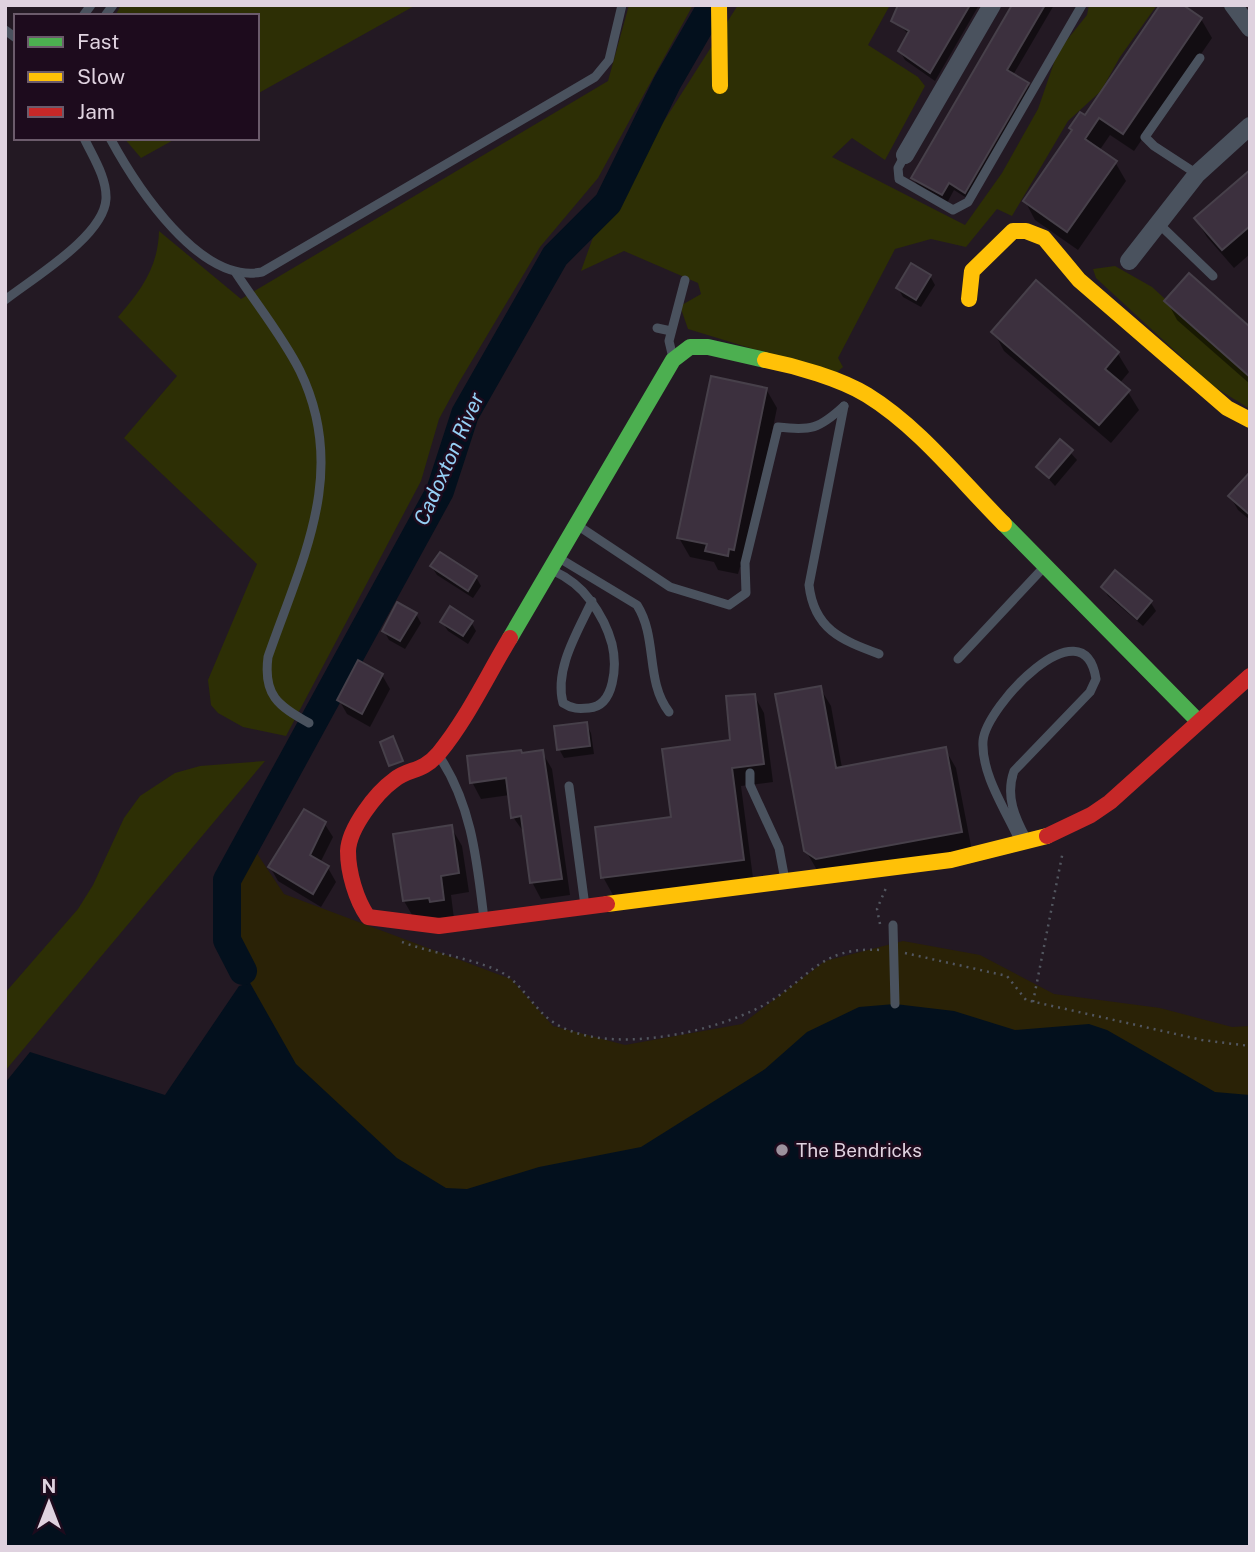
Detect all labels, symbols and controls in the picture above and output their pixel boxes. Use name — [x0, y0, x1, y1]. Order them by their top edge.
legend — [14, 14, 259, 140]
text: Fast — [77, 29, 119, 54]
text: Slow — [77, 64, 125, 89]
text: Jam — [77, 99, 115, 124]
water label: Cadoxton River — [408, 388, 489, 529]
place label: The Bendricks — [796, 1139, 922, 1161]
marker: The Bendricks — [774, 1142, 790, 1158]
north arrow — [14, 1468, 84, 1538]
text: N — [42, 1475, 56, 1497]

